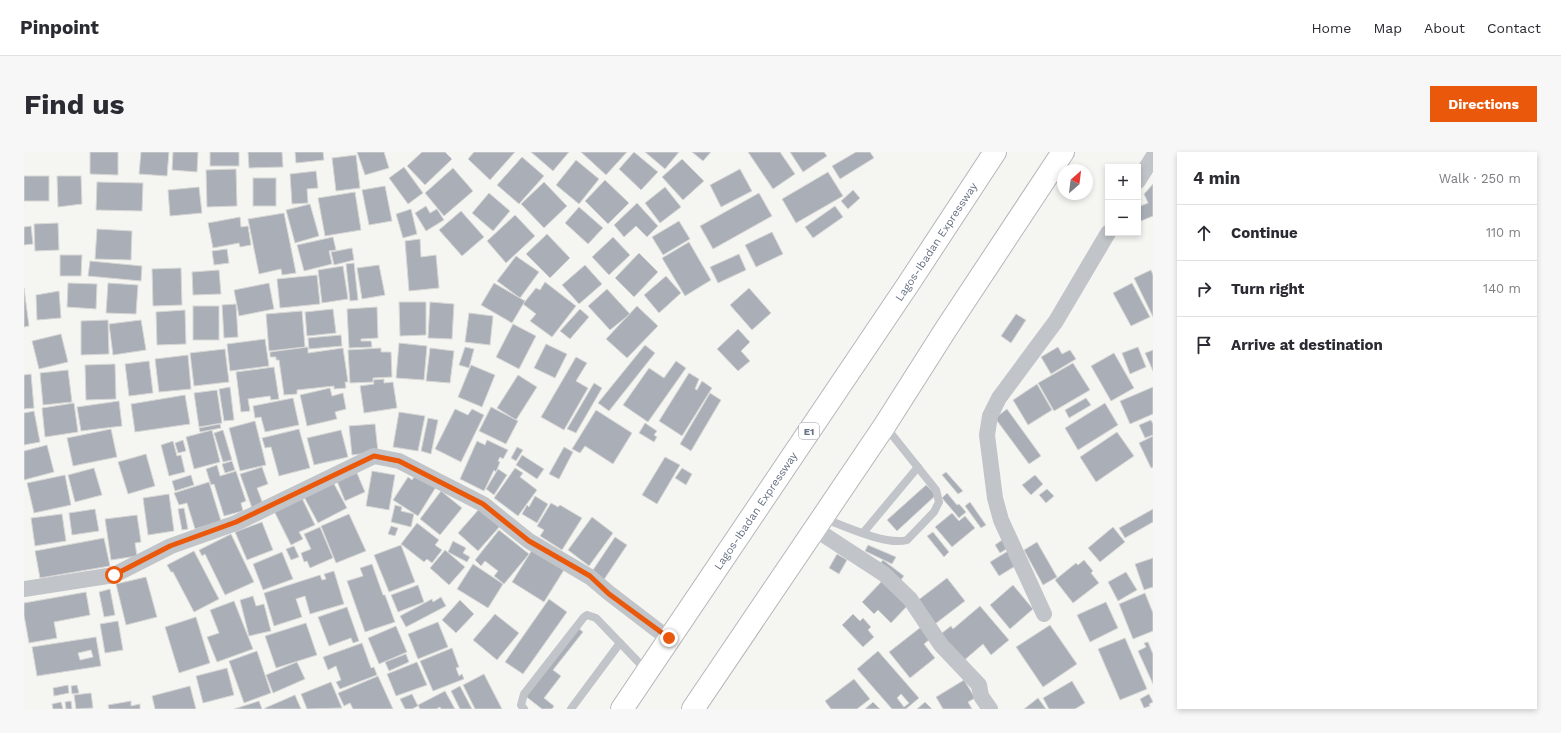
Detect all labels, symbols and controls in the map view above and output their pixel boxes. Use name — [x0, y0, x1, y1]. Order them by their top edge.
text: Pinpoint — [20, 16, 99, 39]
text: Home — [1311, 20, 1351, 36]
text: Map — [1373, 20, 1402, 36]
text: About — [1424, 20, 1465, 36]
text: Contact — [1487, 20, 1541, 36]
button: Directions — [1430, 86, 1537, 122]
text: Find us — [24, 88, 124, 121]
north arrow — [1057, 164, 1093, 200]
map controls — [1105, 164, 1141, 236]
button: + — [1105, 164, 1141, 200]
text: 4 min — [1193, 168, 1240, 188]
text: Walk · 250 m — [1439, 171, 1521, 186]
street label: Lagos-Ibadan Expressway — [892, 180, 980, 303]
button: − — [1105, 200, 1141, 236]
icon: ahead — [1193, 222, 1215, 244]
text: Continue — [1231, 224, 1298, 242]
text: 110 m — [1486, 225, 1521, 240]
icon: right — [1193, 278, 1215, 300]
text: Turn right — [1231, 280, 1304, 298]
text: 140 m — [1483, 281, 1521, 296]
icon: arrive — [1193, 334, 1215, 356]
text: Arrive at destination — [1231, 336, 1383, 354]
road number: E1 — [799, 423, 819, 439]
street label: Lagos-Ibadan Expressway — [711, 449, 800, 572]
route start — [105, 566, 123, 584]
route end — [660, 629, 678, 647]

